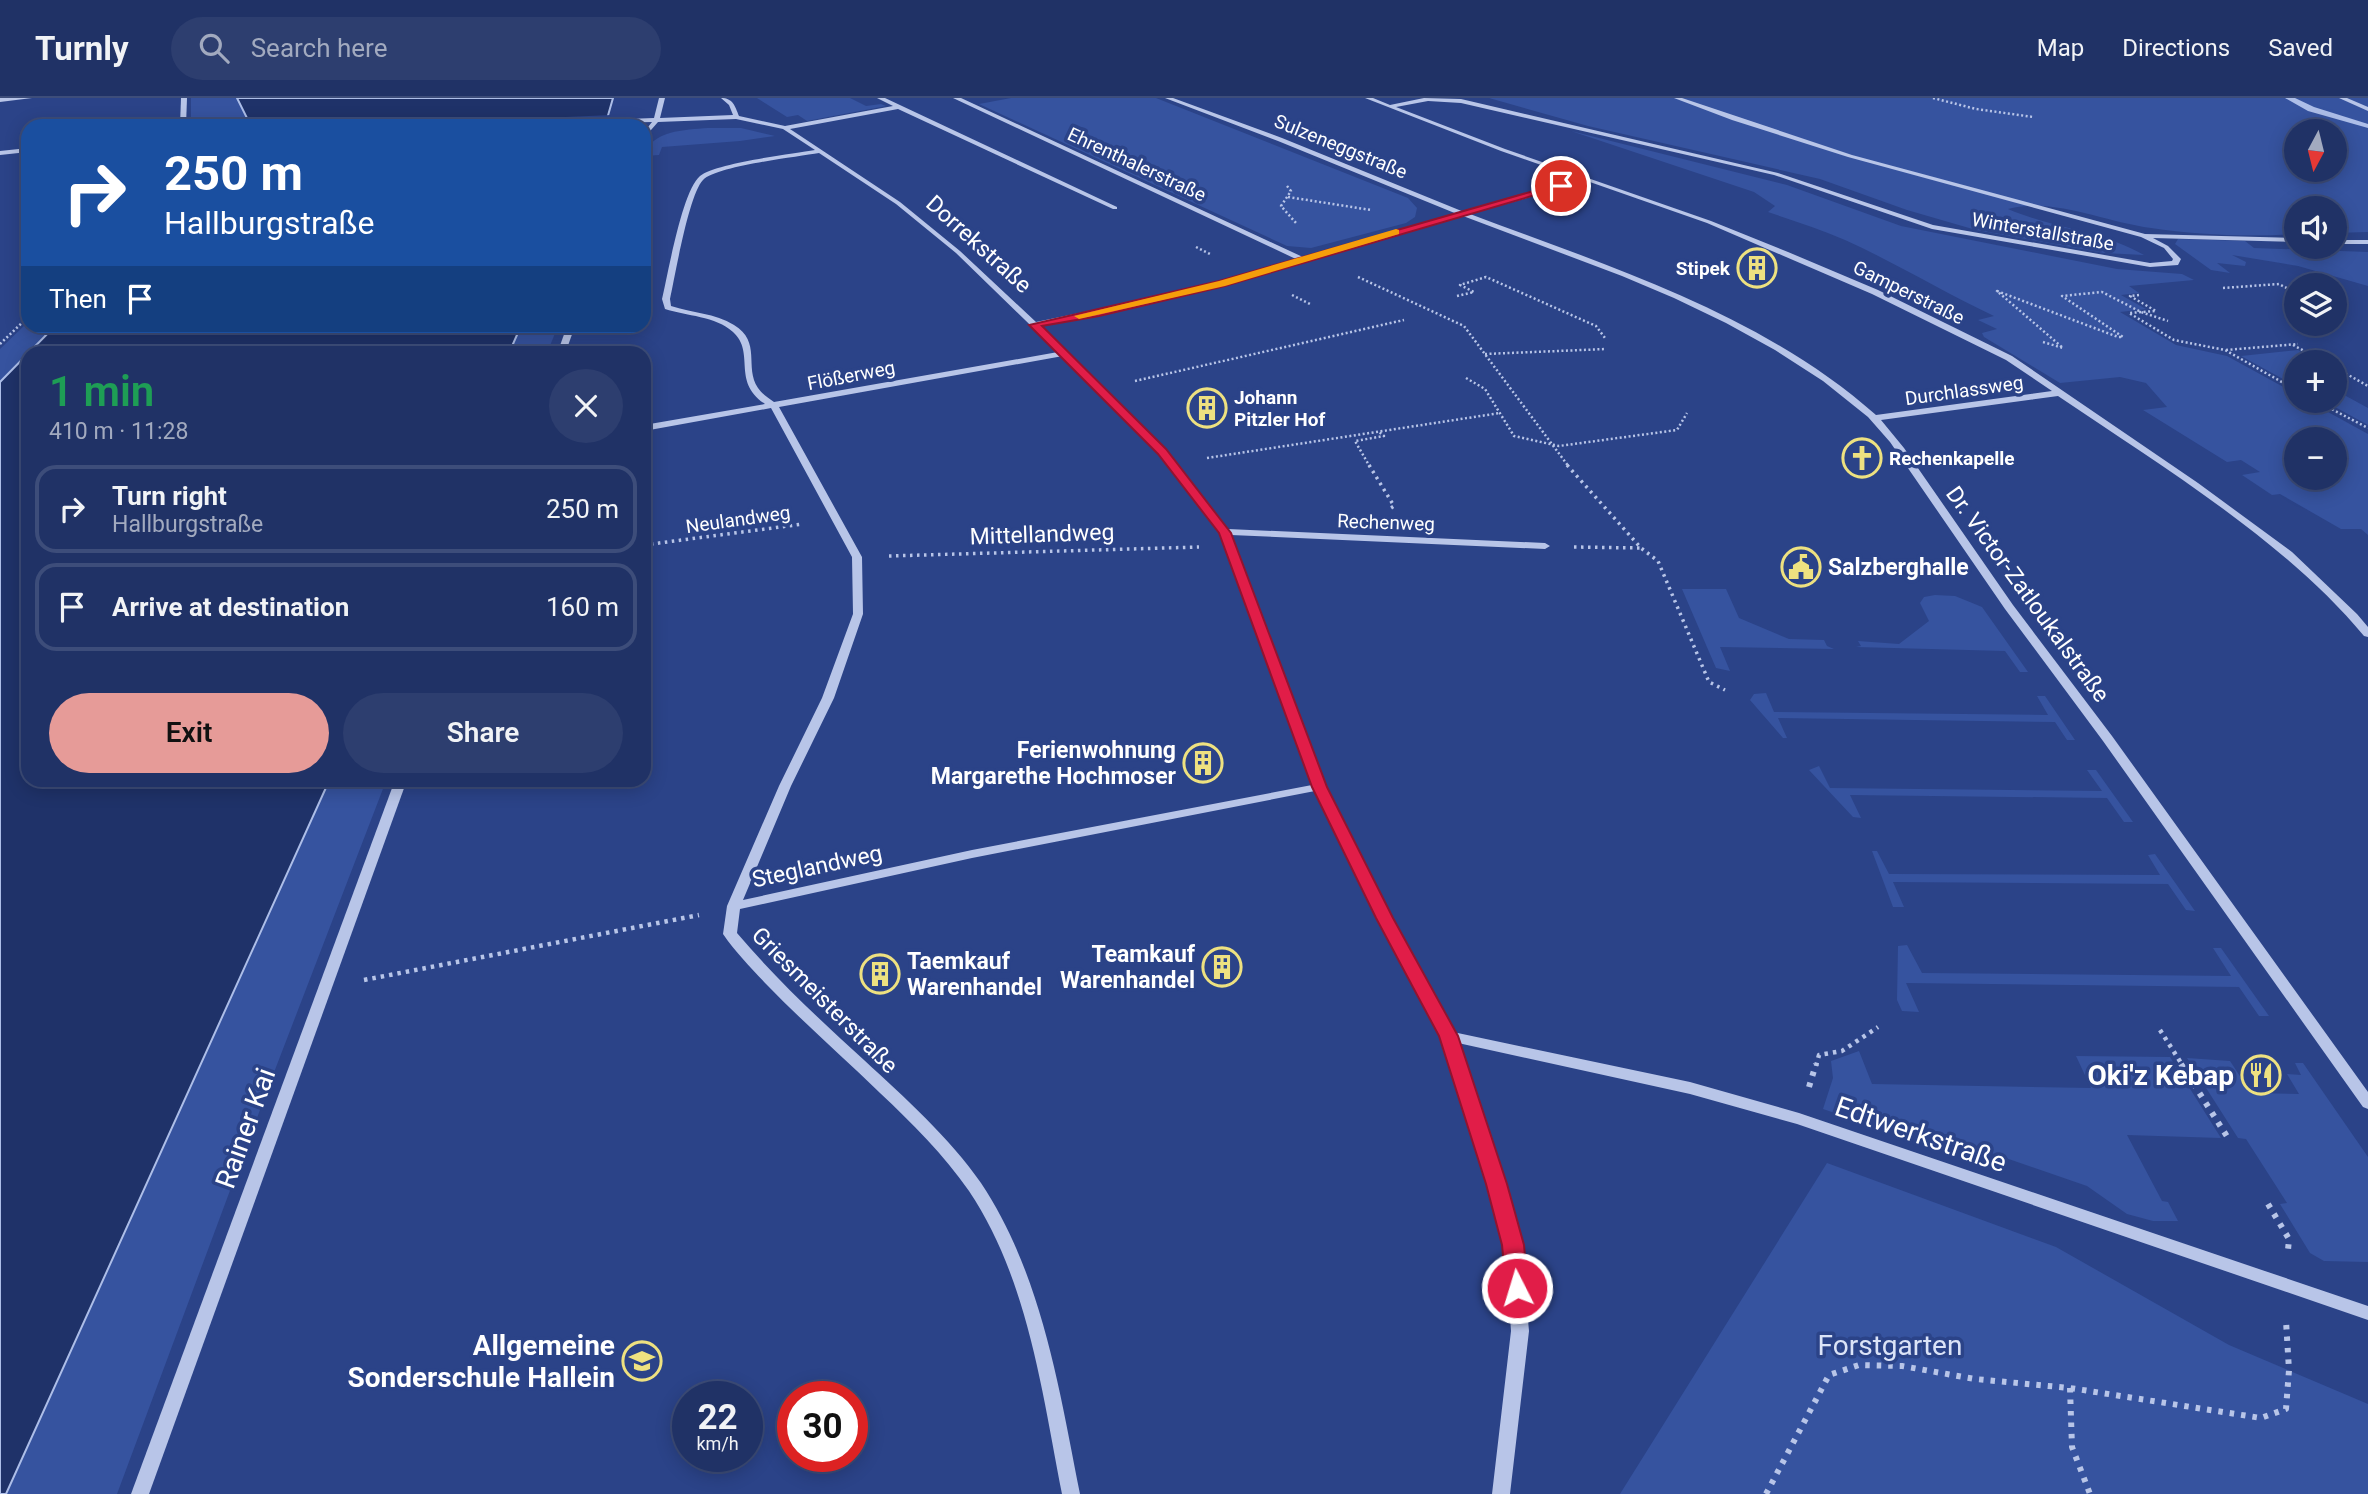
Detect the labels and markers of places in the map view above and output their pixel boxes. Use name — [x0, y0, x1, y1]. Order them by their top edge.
pin — [1531, 156, 1591, 216]
building icon: Stipek — [1736, 247, 1778, 289]
place label: Stipek — [1676, 257, 1731, 280]
place label: Johann Pitzler Hof — [1234, 386, 1325, 431]
building icon: Johann Pitzler Hof — [1186, 387, 1228, 429]
church icon: Rechenkapelle — [1841, 437, 1883, 479]
place label: Rechenkapelle — [1889, 447, 2014, 470]
public building icon: Salzberghalle — [1780, 546, 1822, 588]
place label: Salzberghalle — [1828, 554, 1969, 581]
place label: Ferienwohnung Margarethe Hochmoser — [931, 737, 1177, 790]
building icon: Ferienwohnung Margarethe Hochmoser — [1182, 742, 1224, 784]
place label: Teamkauf Warenhandel — [1060, 941, 1196, 994]
building icon: Teamkauf Warenhandel — [1201, 946, 1243, 988]
place label: Taemkauf Warenhandel — [907, 948, 1042, 1001]
building icon: Taemkauf Warenhandel — [859, 953, 901, 995]
restaurant icon: Oki'z Kebap — [2240, 1054, 2282, 1096]
place label: Oki'z Kebap — [2088, 1059, 2234, 1092]
place label: Allgemeine Sonderschule Hallein — [347, 1329, 615, 1394]
school or university icon: Allgemeine Sonderschule Hallein — [621, 1340, 663, 1382]

